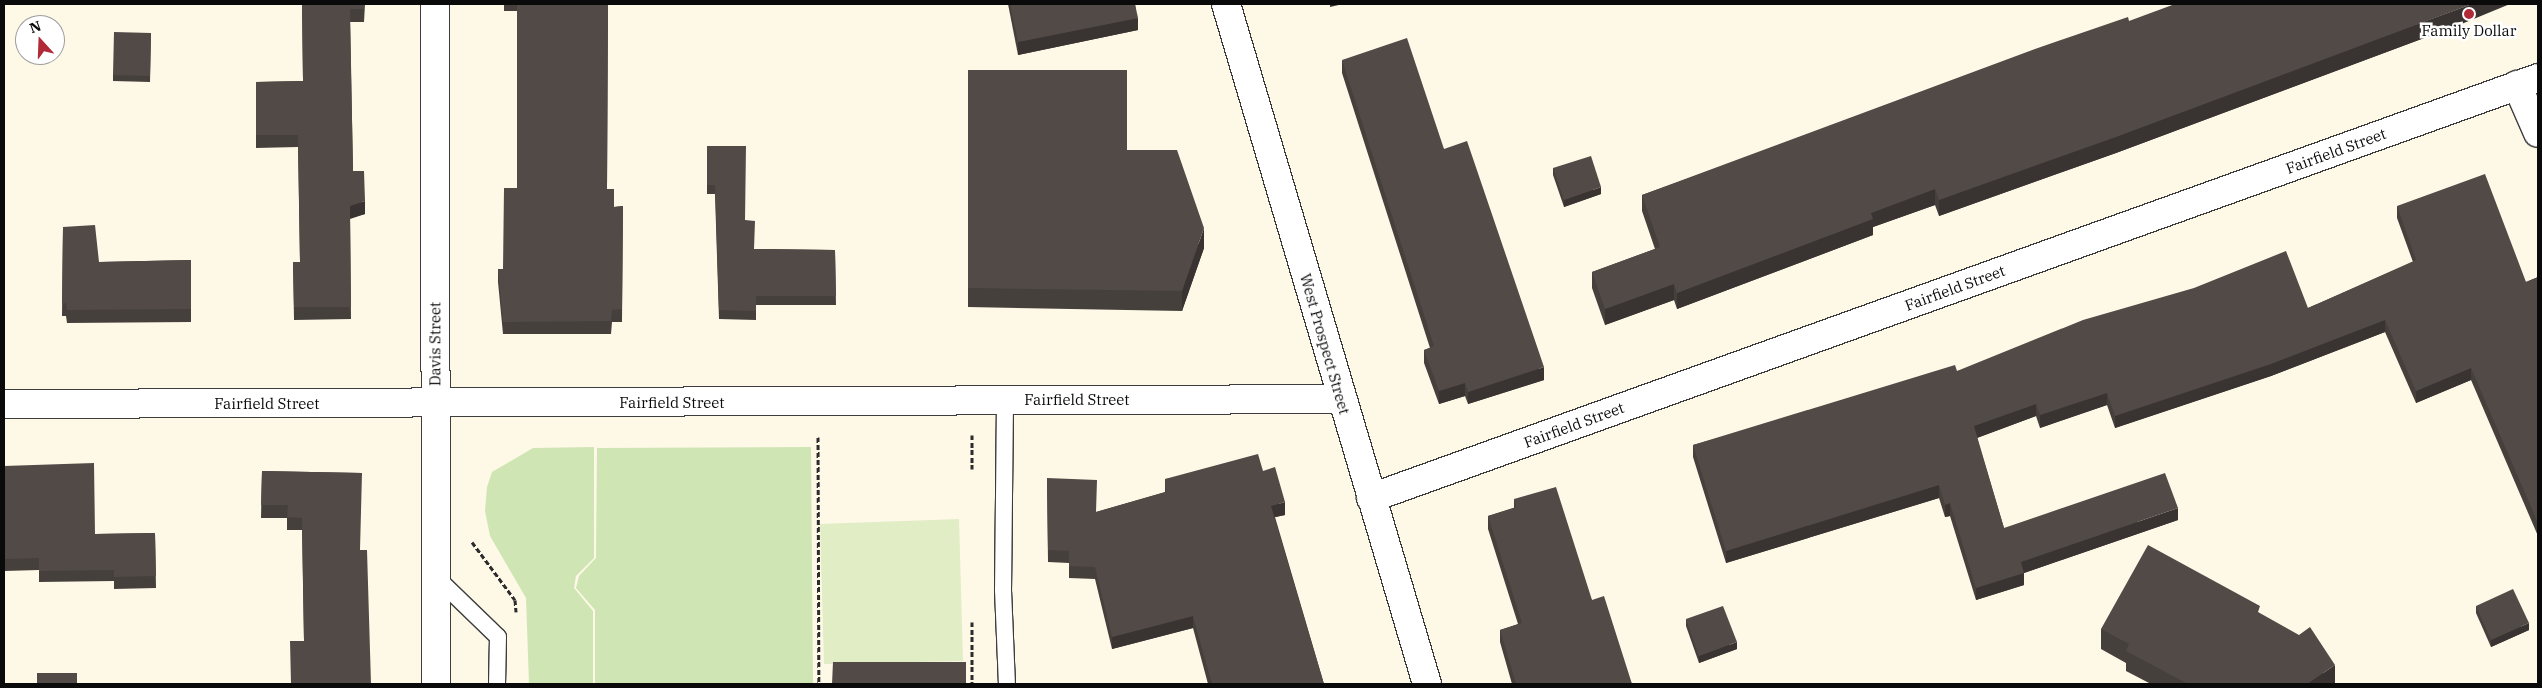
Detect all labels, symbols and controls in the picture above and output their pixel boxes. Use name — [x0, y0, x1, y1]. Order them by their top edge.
marker: Family Dollar — [2463, 8, 2475, 20]
north arrow — [15, 15, 65, 65]
text: N — [27, 16, 43, 37]
place label: Family Dollar — [2422, 22, 2516, 40]
street label: Fairfield Street — [2283, 125, 2389, 177]
street label: Fairfield Street — [1902, 262, 2008, 314]
street label: West Prospect Street — [1296, 272, 1354, 416]
street label: Davis Street — [426, 302, 444, 386]
street label: Fairfield Street — [1024, 391, 1130, 409]
street label: Fairfield Street — [619, 394, 725, 412]
street label: Fairfield Street — [214, 395, 320, 413]
street label: Fairfield Street — [1521, 399, 1627, 451]

